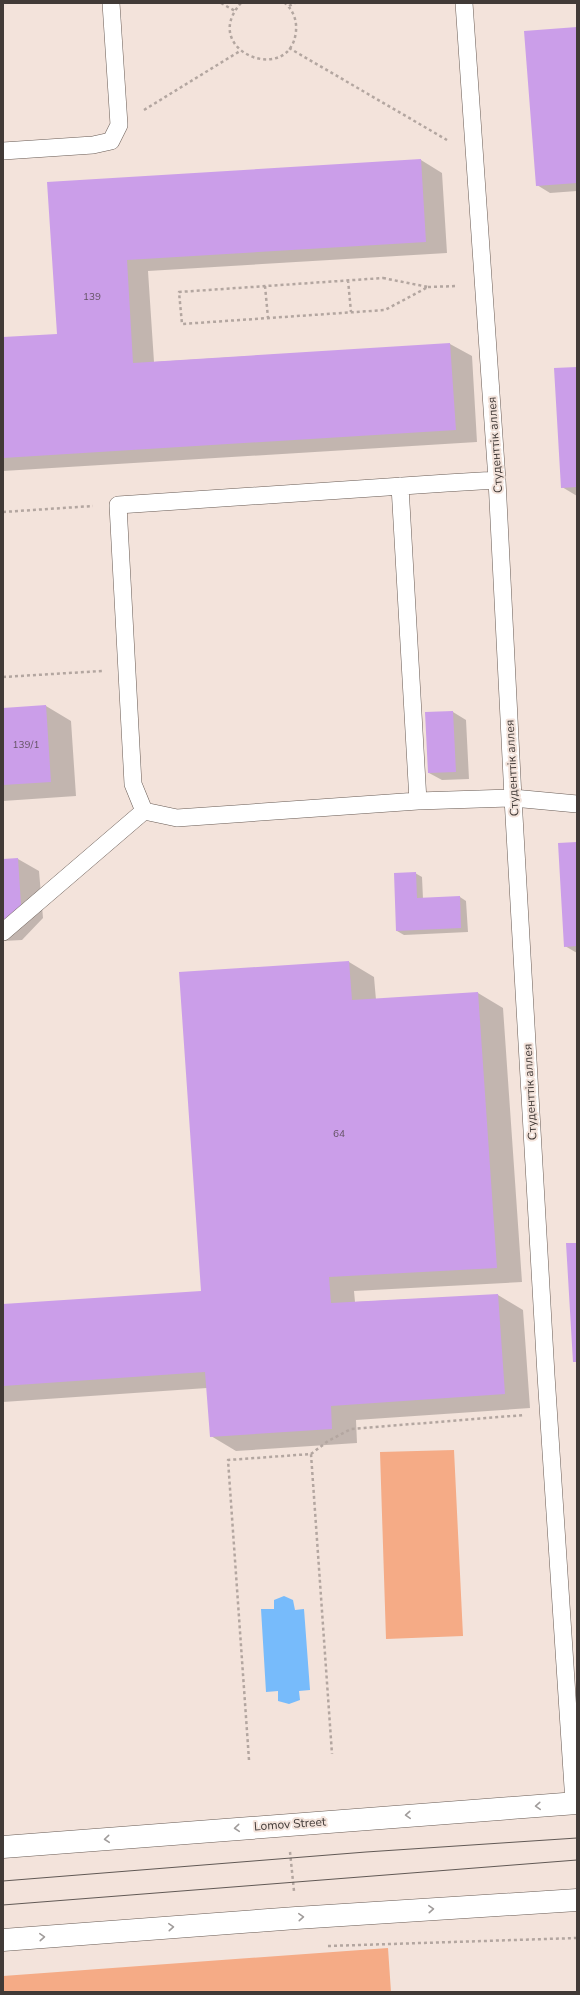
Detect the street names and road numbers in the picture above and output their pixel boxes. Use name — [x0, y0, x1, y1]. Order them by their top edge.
street label: Студенттік аллея — [484, 396, 506, 494]
street label: Студенттік аллея — [501, 719, 523, 817]
street label: Студенттік аллея — [519, 1043, 541, 1141]
street label: Lomov Street — [254, 1813, 327, 1834]

